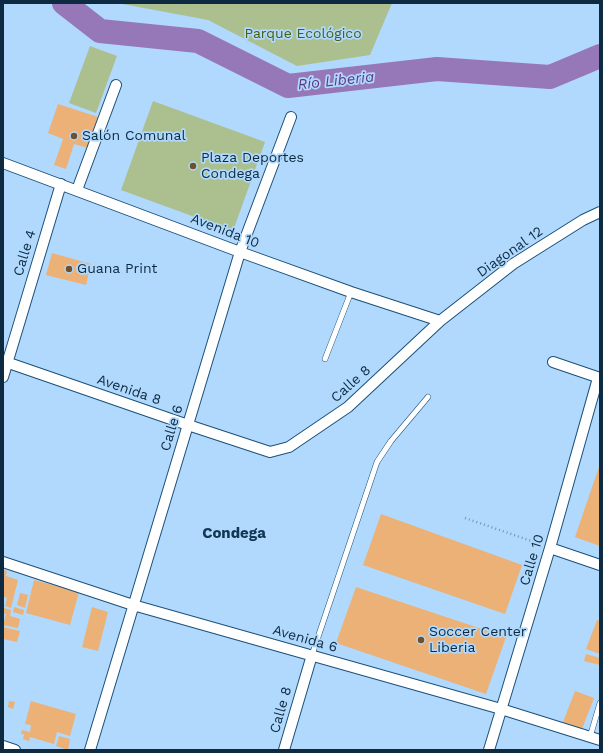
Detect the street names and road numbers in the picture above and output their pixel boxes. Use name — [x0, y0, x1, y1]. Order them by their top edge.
street label: Avenida 10 — [188, 210, 262, 252]
street label: Diagonal 12 — [474, 223, 546, 281]
street label: Calle 4 — [10, 228, 40, 278]
street label: Calle 8 — [328, 362, 374, 406]
street label: Avenida 8 — [95, 371, 163, 409]
street label: Calle 6 — [157, 403, 187, 453]
street label: Calle 10 — [516, 532, 548, 588]
street label: Avenida 6 — [271, 622, 339, 656]
street label: Calle 8 — [266, 685, 296, 735]

